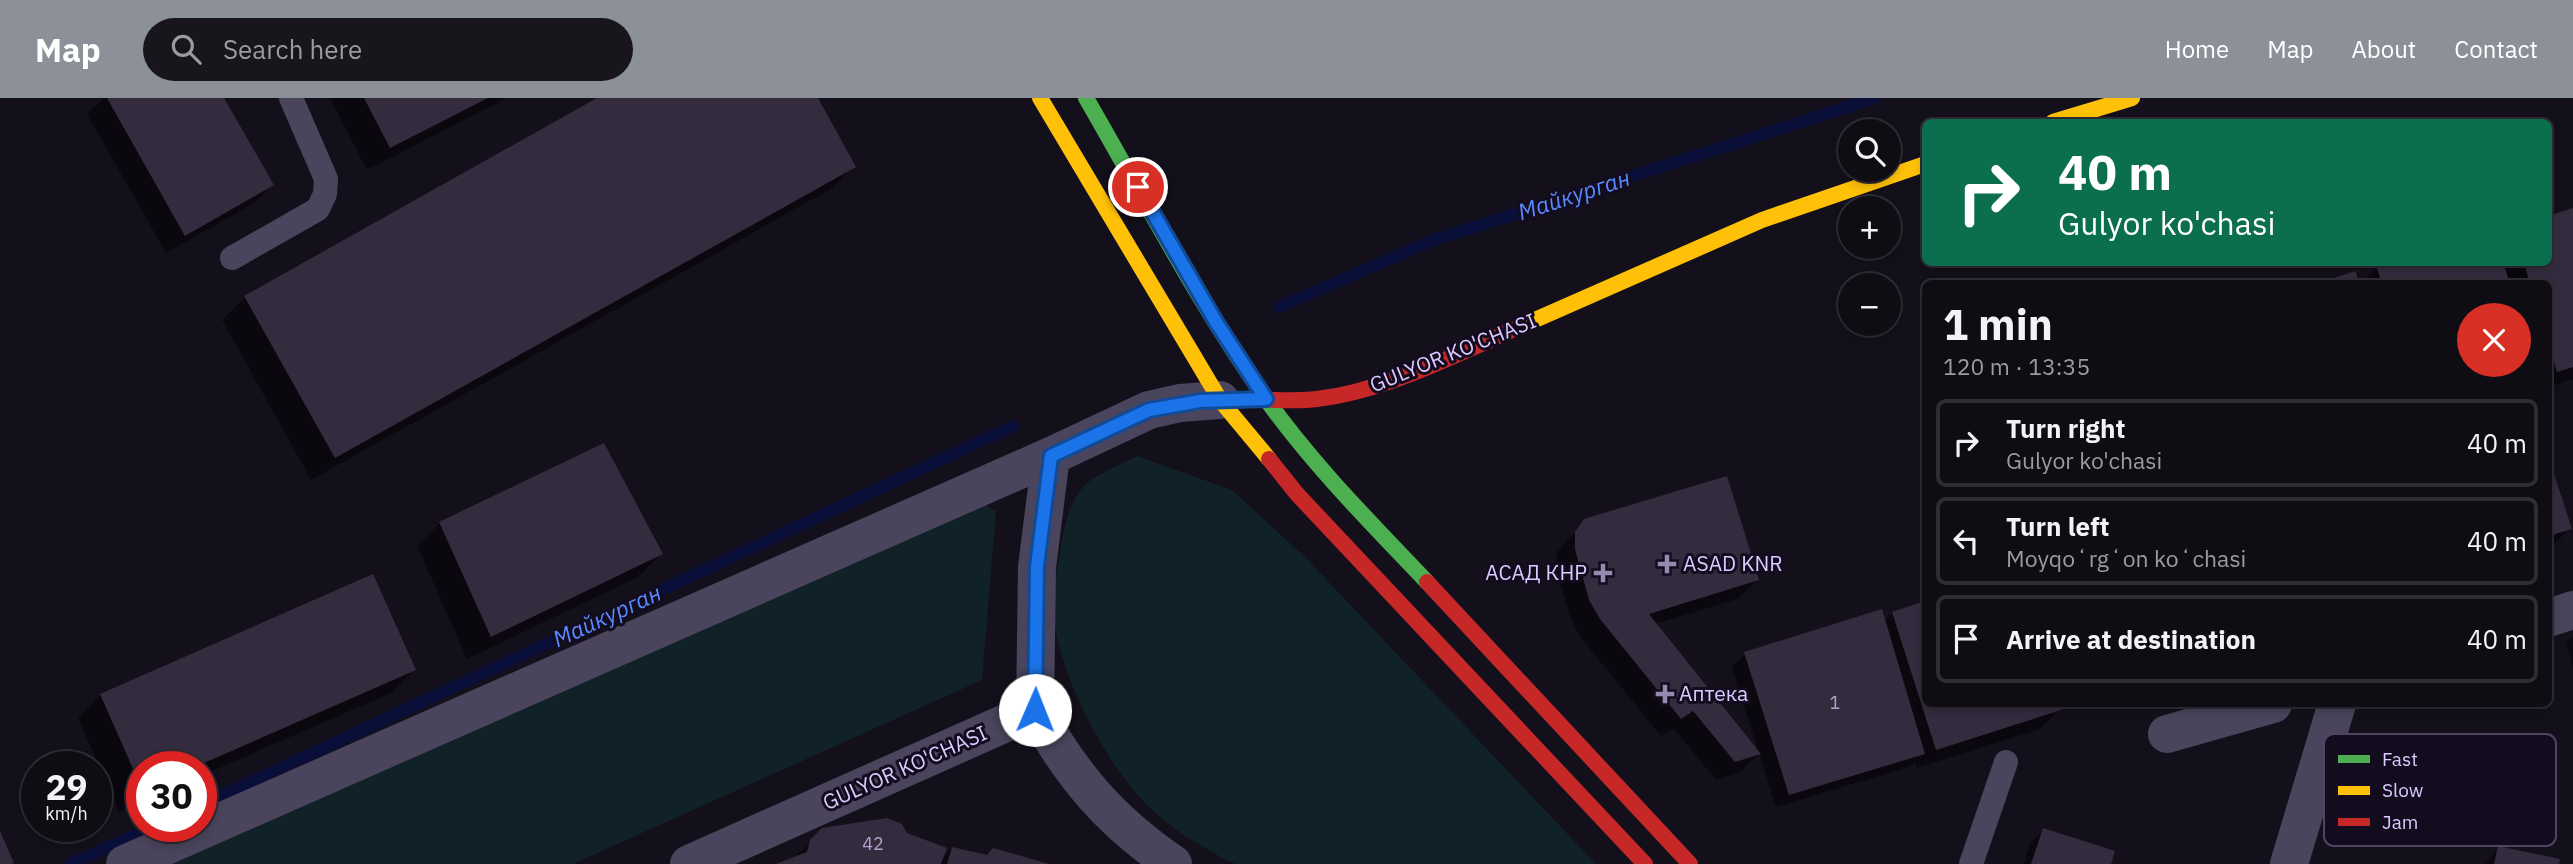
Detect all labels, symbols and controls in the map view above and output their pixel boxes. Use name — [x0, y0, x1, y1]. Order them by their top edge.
search box — [143, 18, 633, 81]
text: Map — [35, 28, 101, 71]
icon: search — [167, 30, 205, 68]
text: Search here — [223, 32, 362, 66]
text: Home — [2165, 33, 2229, 65]
text: Map — [2267, 33, 2313, 65]
text: About — [2351, 33, 2416, 65]
text: Contact — [2454, 33, 2538, 65]
map controls — [1838, 119, 1901, 336]
button: search — [1838, 119, 1901, 182]
text: 40 m — [2058, 140, 2172, 203]
icon: right — [1943, 147, 2034, 238]
pin — [1108, 157, 1168, 217]
water label: Майкурган — [1514, 162, 1634, 226]
icon: arrive — [1119, 168, 1157, 206]
button: + — [1838, 196, 1901, 259]
text: Gulyor ko'chasi — [2058, 202, 2275, 244]
button: − — [1838, 273, 1901, 336]
text: 1 min — [1943, 297, 2053, 352]
button: close — [2457, 303, 2531, 377]
street label: GULYOR KO'CHASI — [1365, 306, 1540, 398]
text: 120 m · 13:35 — [1943, 351, 2090, 381]
text: Turn right — [2006, 411, 2125, 445]
icon: right — [1947, 424, 1985, 462]
text: 40 m — [2467, 426, 2527, 460]
text: Gulyor ko'chasi — [2006, 445, 2162, 475]
text: Turn left — [2006, 509, 2109, 543]
icon: left — [1947, 522, 1985, 560]
text: 40 m — [2467, 524, 2527, 558]
text: Moyqoʻrgʻon koʻchasi — [2006, 543, 2246, 573]
place label: ASAD KNR — [1683, 549, 1783, 577]
marker: ASAD KNR — [1657, 554, 1677, 574]
place label: АСАД КНР — [1485, 558, 1587, 586]
marker: АСАД КНР — [1593, 563, 1613, 583]
water label: Майкурган — [547, 577, 666, 653]
icon: arrive — [1947, 620, 1985, 658]
text: Arrive at destination — [2006, 622, 2256, 656]
text: 40 m — [2467, 622, 2527, 656]
position arrow — [998, 673, 1072, 747]
place label: Аптека — [1679, 679, 1748, 707]
marker: Аптека — [1657, 686, 1673, 702]
house number: 1 — [1830, 691, 1840, 714]
street label: GULYOR KO'CHASI — [818, 718, 991, 816]
legend — [2324, 734, 2556, 846]
text: Fast — [2382, 747, 2418, 771]
speed limit sign: 30 — [126, 751, 217, 842]
text: 29 — [45, 764, 88, 810]
text: Slow — [2382, 778, 2423, 802]
text: km/h — [45, 802, 88, 825]
text: Jam — [2382, 810, 2418, 834]
house number: 42 — [862, 832, 884, 855]

